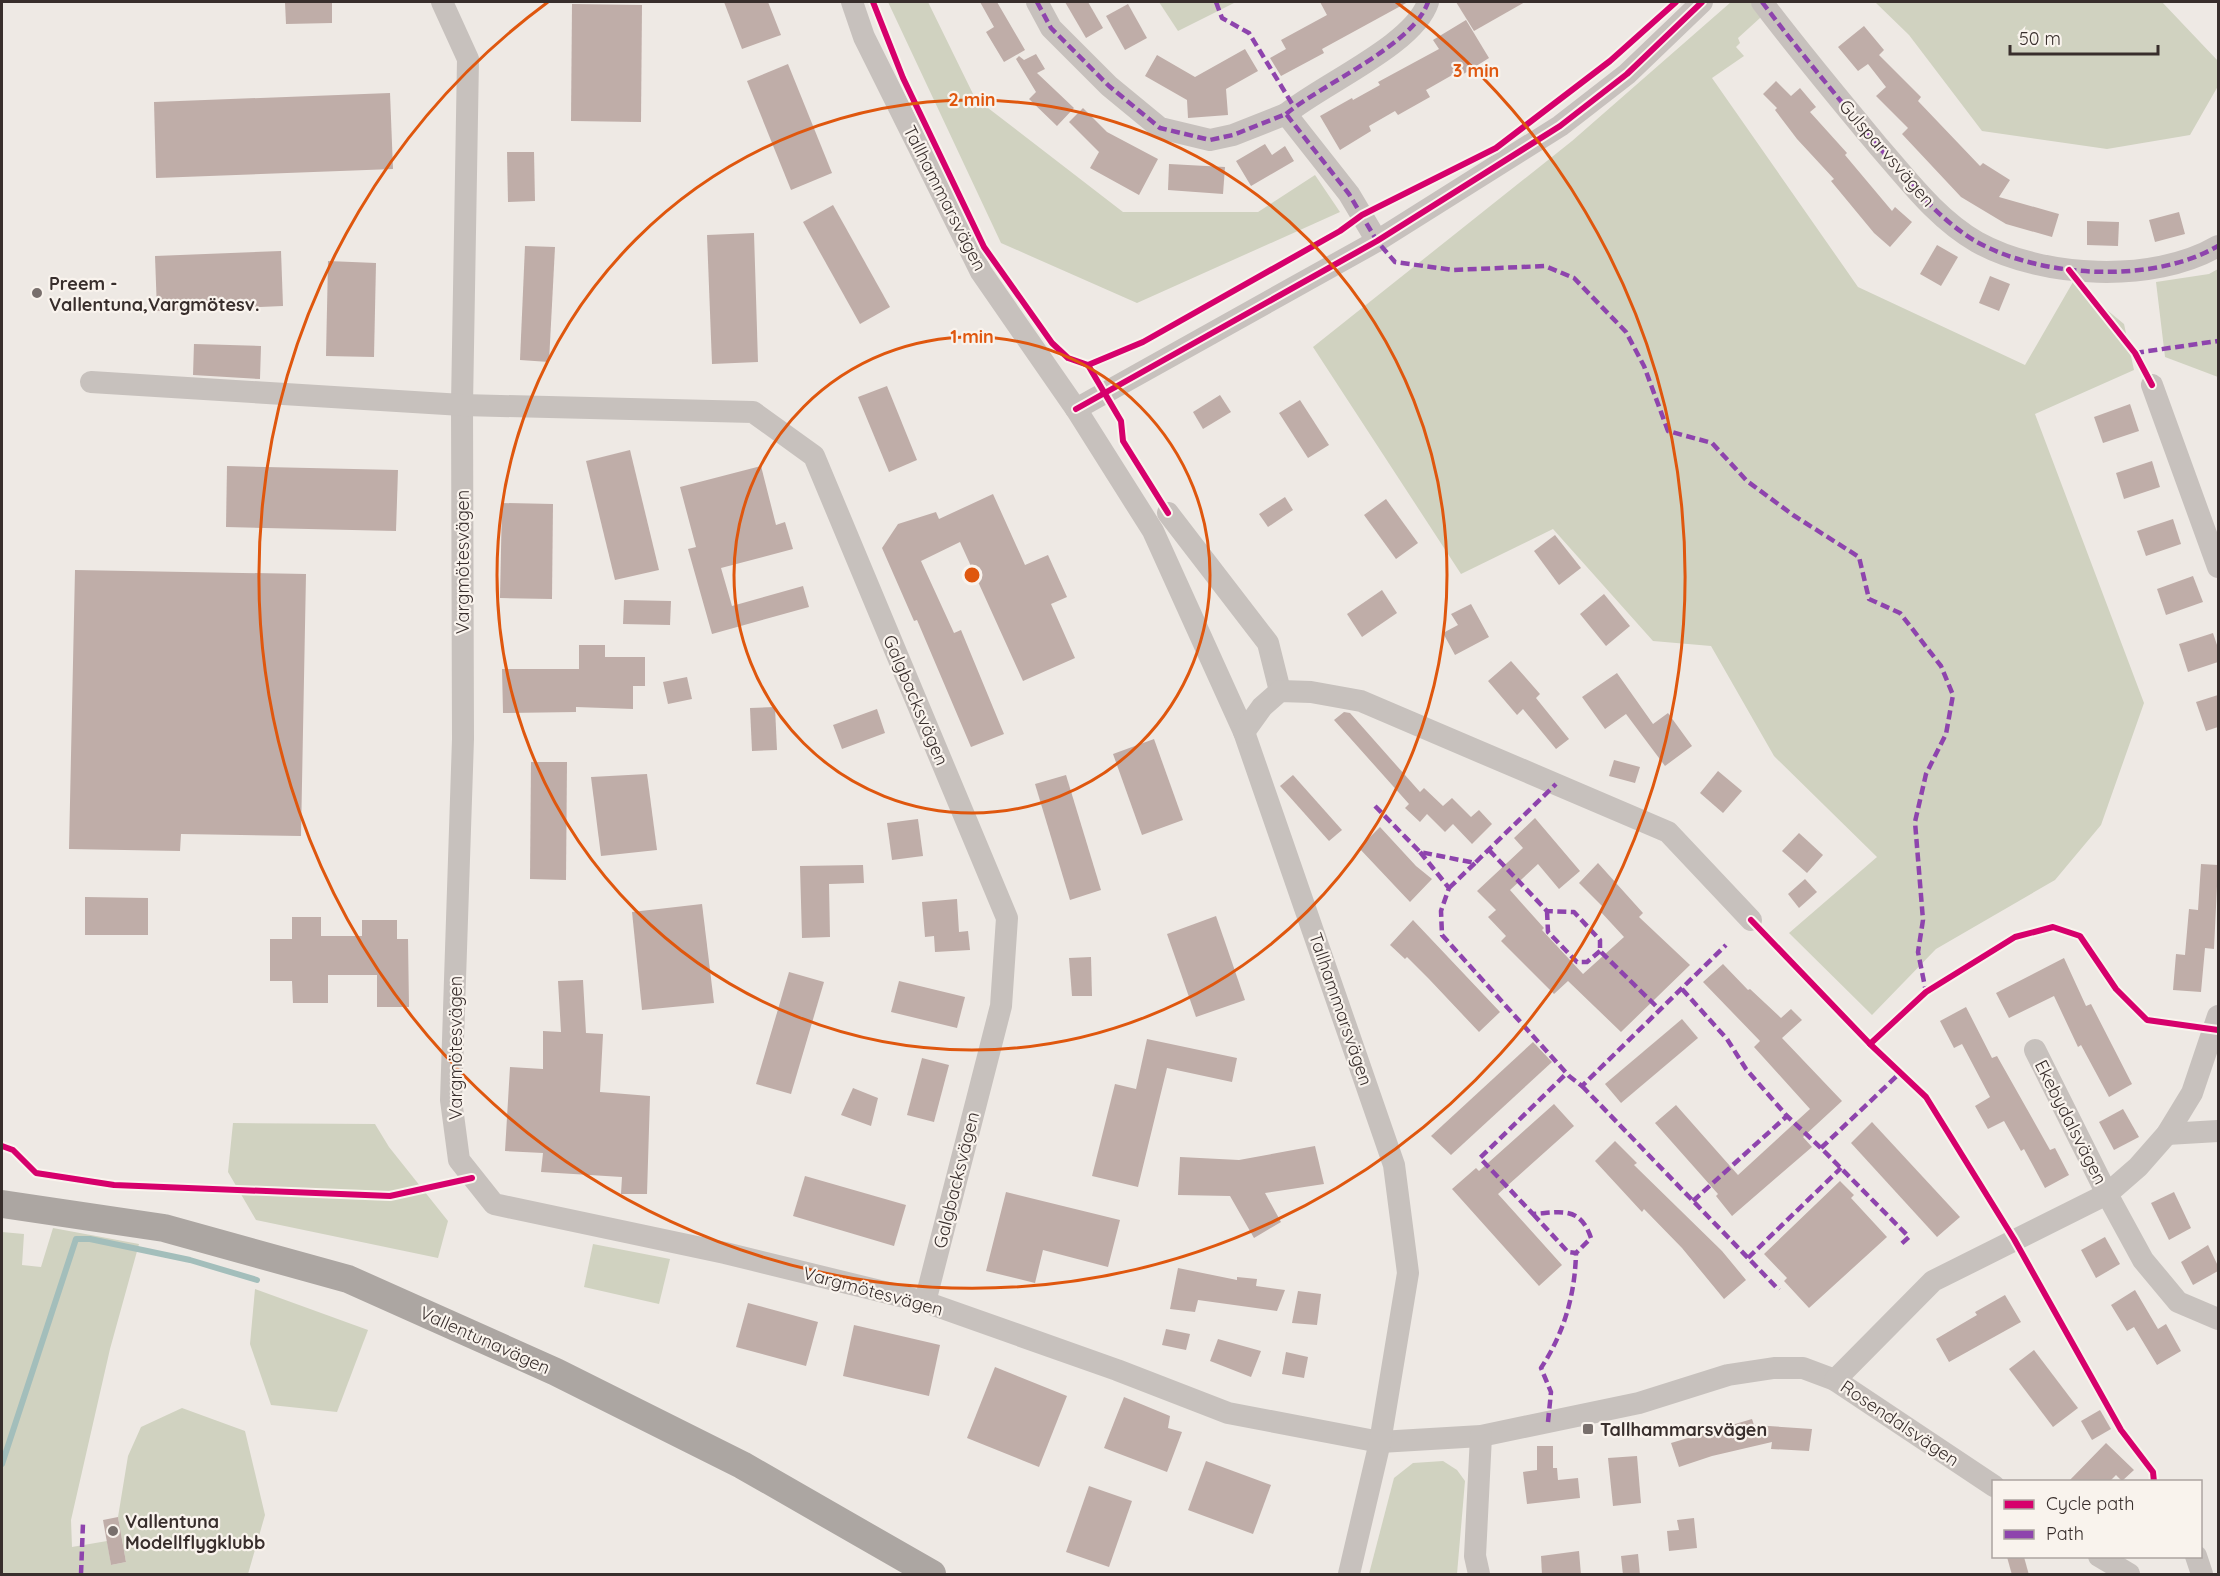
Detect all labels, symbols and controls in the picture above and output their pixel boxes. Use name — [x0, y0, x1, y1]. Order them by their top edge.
scale bar — [2010, 18, 2158, 56]
text: 50 m — [2019, 27, 2061, 50]
text: 3 min — [1453, 59, 1499, 82]
text: 2 min — [949, 88, 995, 111]
street label: Gulsparvsvägen — [1834, 95, 1940, 211]
street label: Tallhammarsvägen — [898, 121, 992, 275]
place label: Preem - Vallentuna,Vargmötesv. — [49, 272, 259, 316]
marker: Preem - Vallentuna,Vargmötesv. — [30, 286, 44, 300]
text: 1 min — [950, 325, 994, 348]
street label: Vargmötesvägen — [451, 490, 474, 634]
centre of rings — [962, 565, 982, 585]
street label: Galgbacksvägen — [878, 631, 954, 769]
street label: Tallhammarsvägen — [1304, 929, 1378, 1089]
street label: Vargmötesvägen — [444, 976, 467, 1120]
street label: Ekebydalsvägen — [2030, 1056, 2112, 1188]
street label: Galgbacksvägen — [928, 1109, 984, 1251]
street label: Vargmötesvägen — [800, 1261, 946, 1321]
street label: Vallentunavägen — [416, 1301, 554, 1379]
street label: Rosendalsvägen — [1836, 1375, 1964, 1471]
place label: Tallhammarsvägen — [1600, 1418, 1767, 1441]
marker: Tallhammarsvägen — [1581, 1422, 1595, 1436]
legend — [1992, 1480, 2202, 1558]
text: Cycle path — [2046, 1492, 2134, 1515]
place label: Vallentuna Modellflygklubb — [125, 1510, 265, 1554]
text: Path — [2046, 1522, 2084, 1545]
marker: Vallentuna Modellflygklubb — [106, 1524, 120, 1538]

